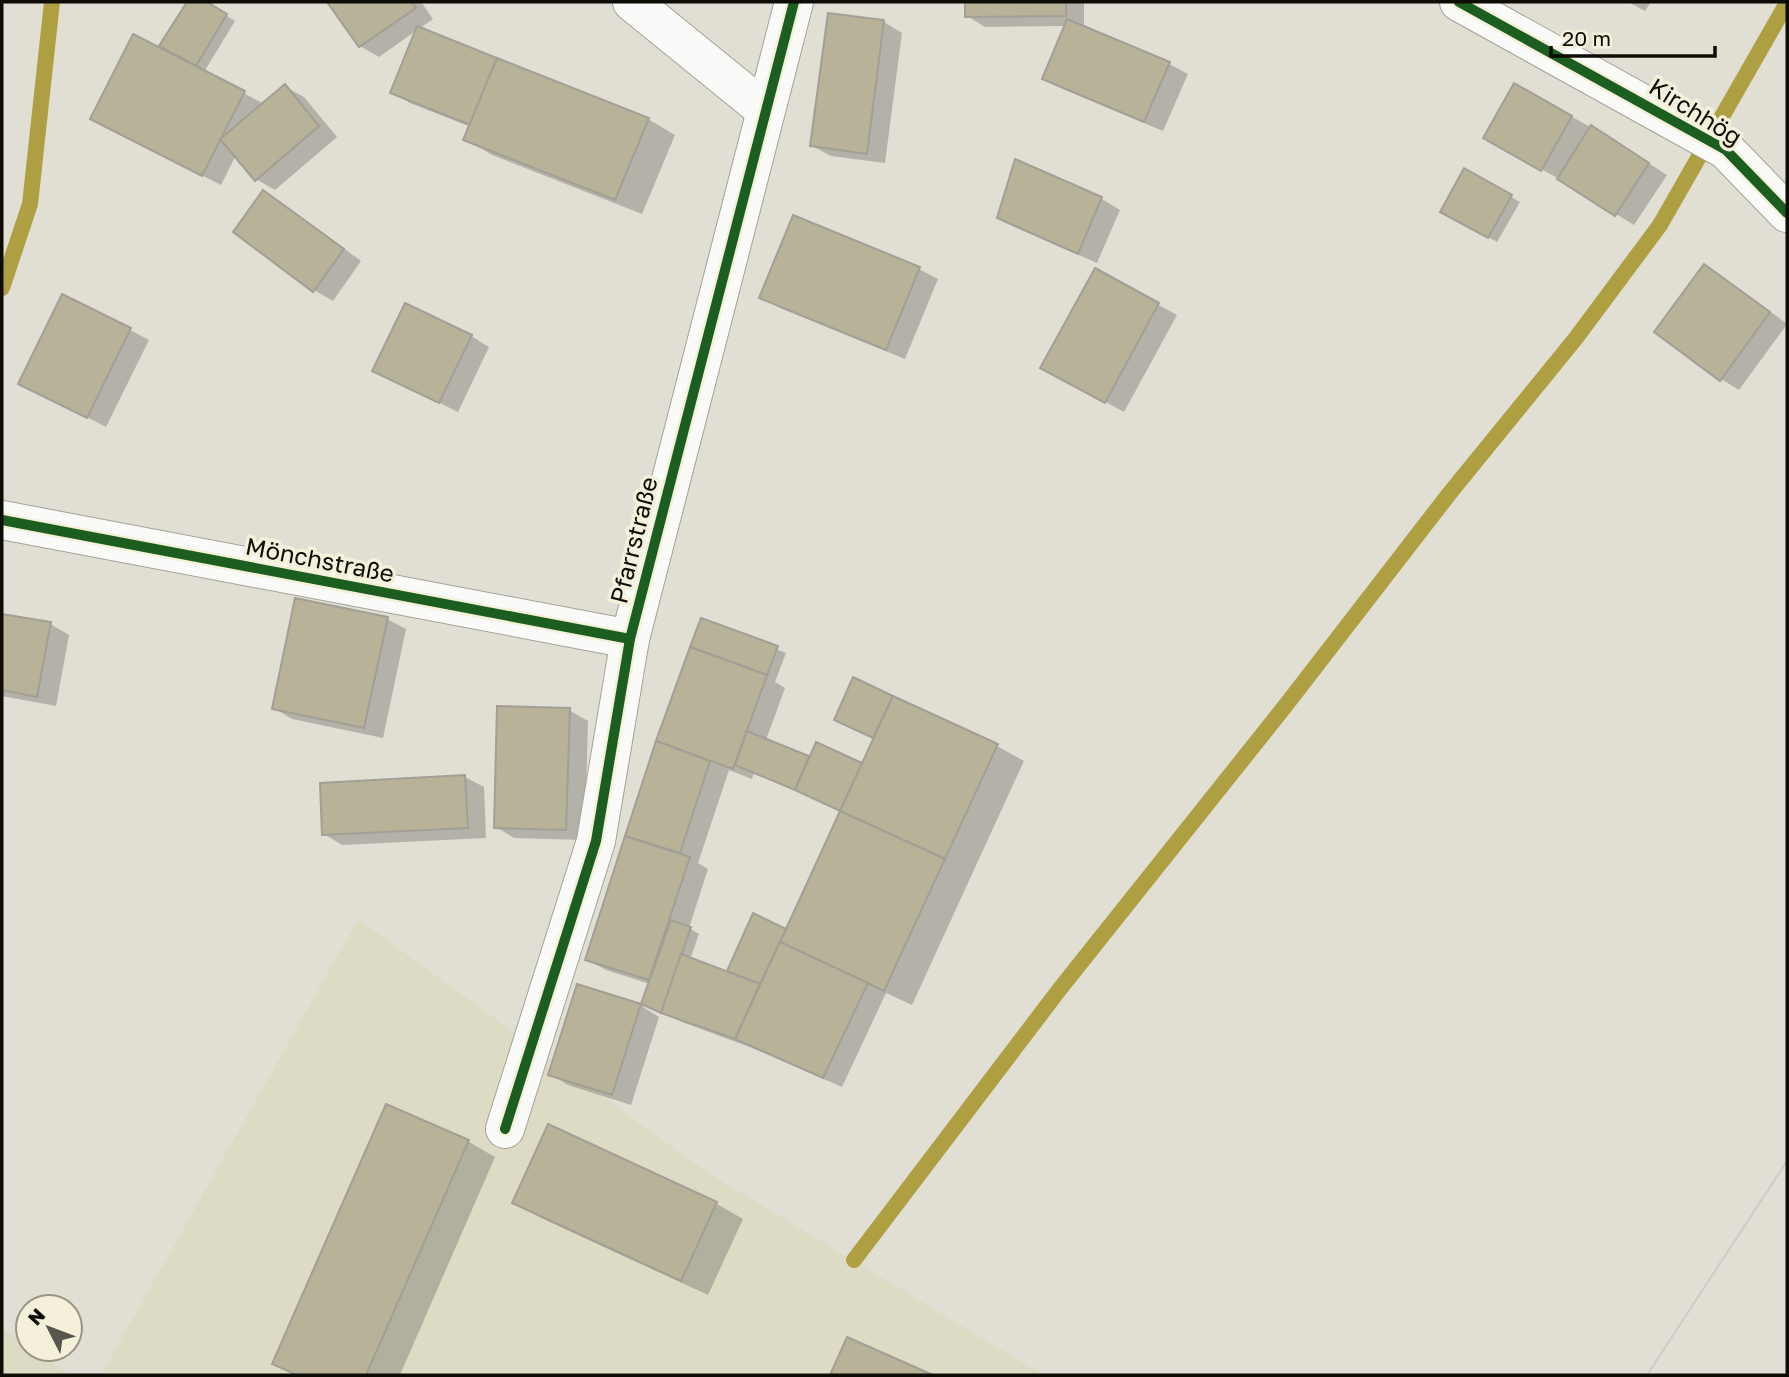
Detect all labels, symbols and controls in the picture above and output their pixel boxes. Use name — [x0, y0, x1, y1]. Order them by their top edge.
scale bar — [1551, 14, 1716, 58]
text: 20 m — [1562, 25, 1611, 51]
street label: Kirchhög — [1644, 71, 1748, 151]
street label: Pfarrstraße — [603, 474, 663, 606]
street label: Mönchstraße — [243, 530, 397, 588]
north arrow — [14, 1293, 84, 1363]
text: N — [23, 1303, 49, 1329]

